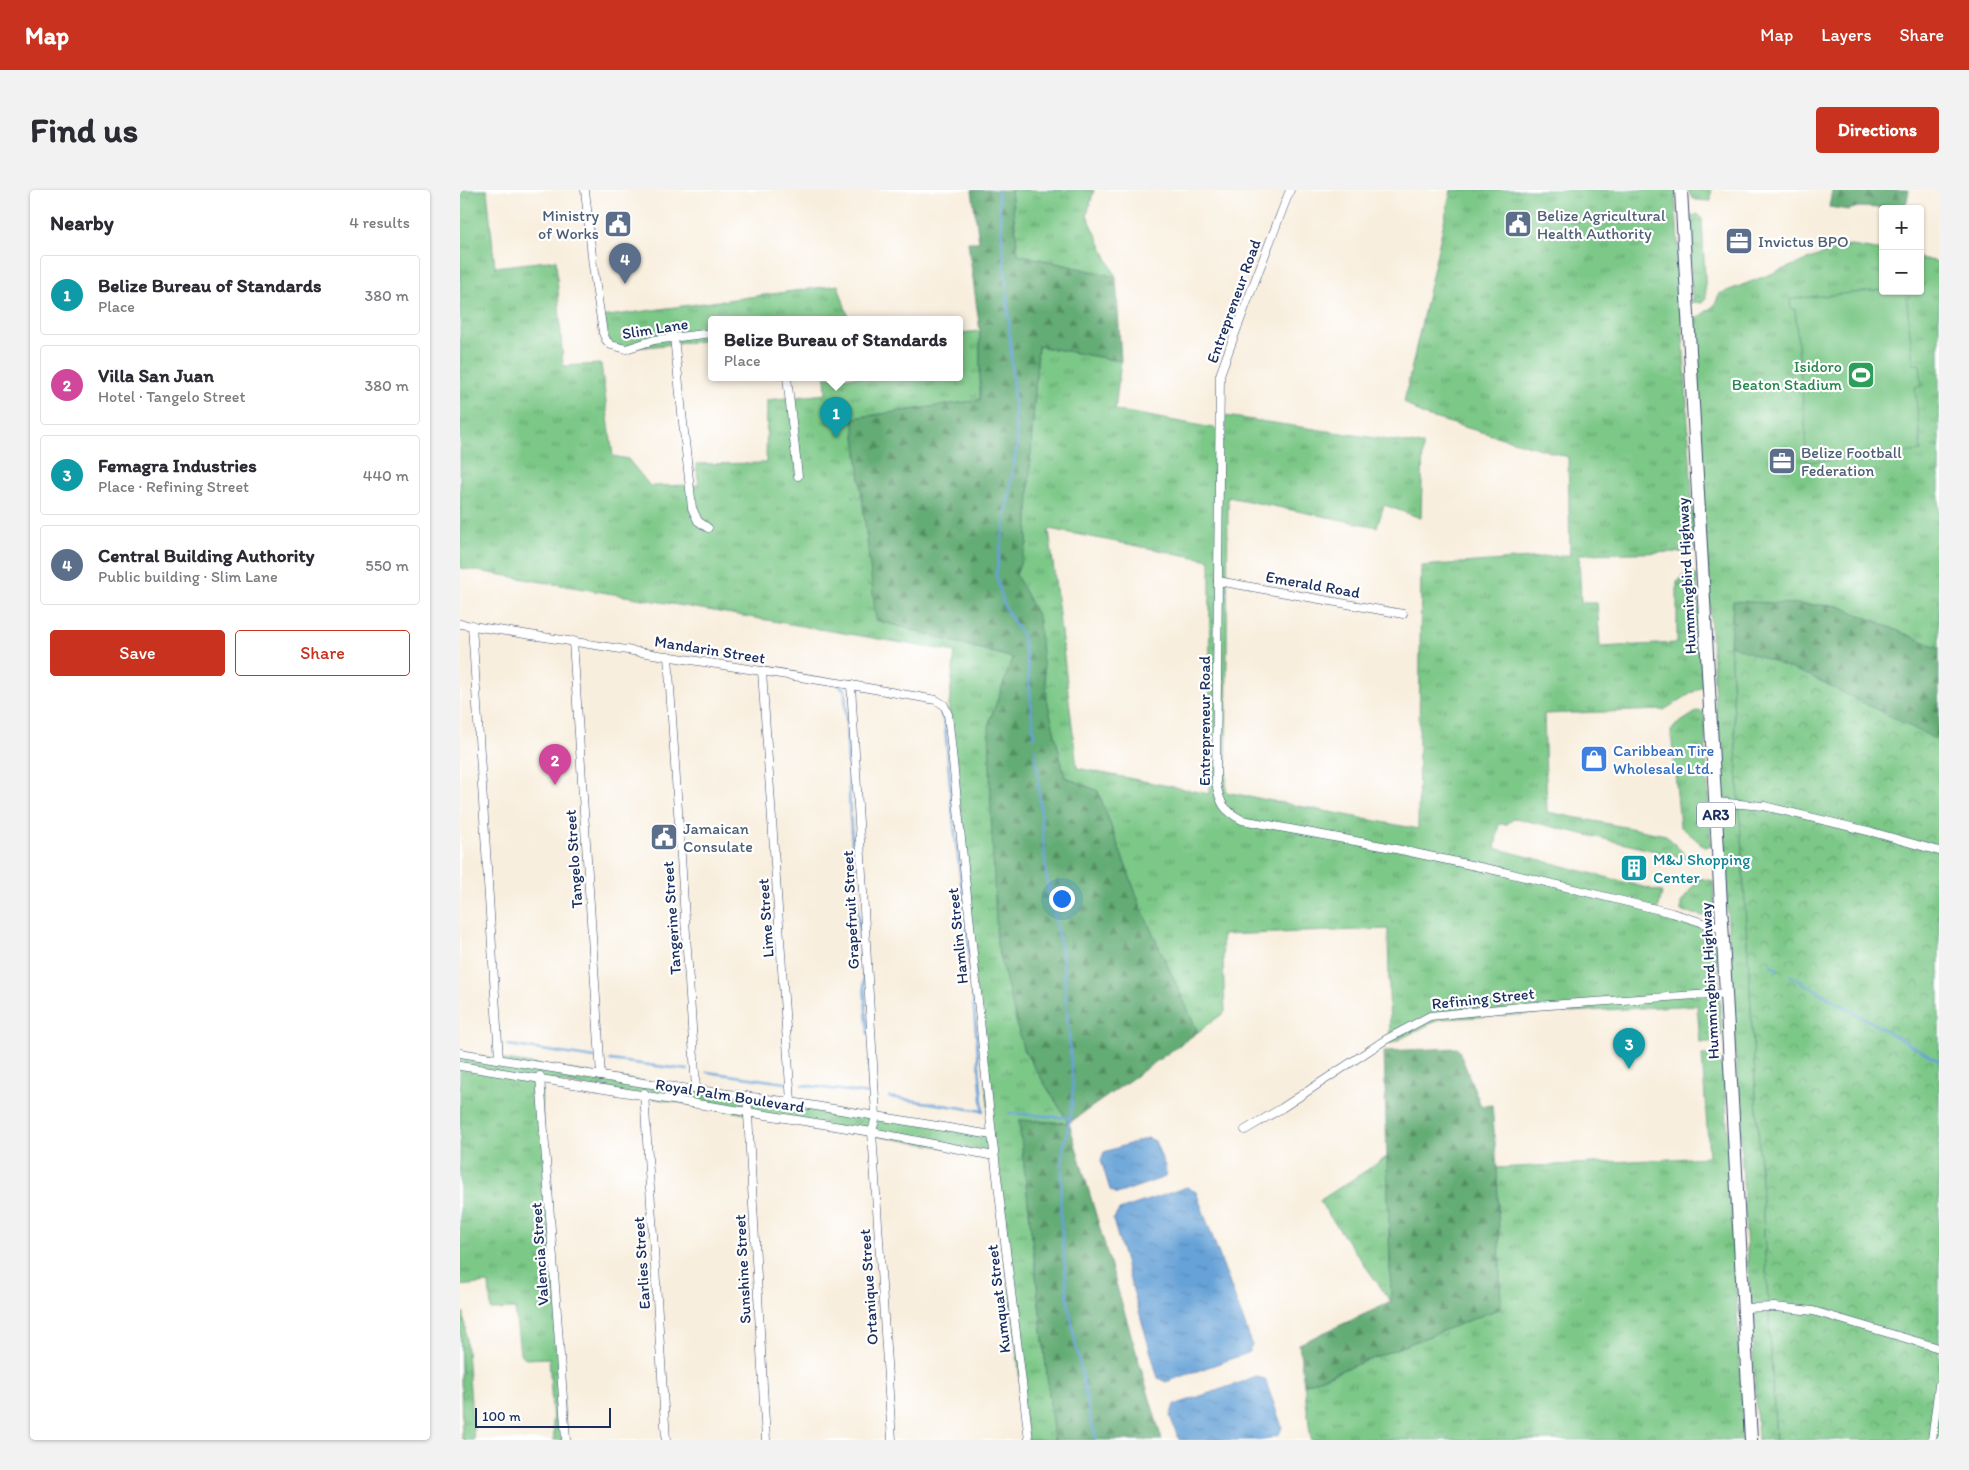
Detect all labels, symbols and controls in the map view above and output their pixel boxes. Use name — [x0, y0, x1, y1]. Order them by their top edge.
text: Map — [25, 21, 69, 50]
text: Map — [1760, 24, 1793, 46]
text: Layers — [1821, 24, 1871, 46]
text: Share — [1899, 24, 1944, 46]
button: Directions — [1816, 107, 1939, 153]
text: Find us — [30, 109, 138, 151]
map controls — [1879, 205, 1924, 295]
button: + — [1879, 205, 1924, 250]
place label: Ministry of Works — [538, 206, 599, 243]
place label: Belize Agricultural Health Authority — [1537, 206, 1666, 243]
public building icon: Ministry of Works — [603, 209, 633, 239]
public building icon: Belize Agricultural Health Authority — [1503, 209, 1533, 239]
text: Nearby — [50, 210, 114, 235]
text: 4 results — [349, 213, 410, 232]
office icon: Invictus BPO — [1724, 226, 1754, 256]
place label: Invictus BPO — [1758, 232, 1849, 251]
street label: Entrepreneur Road — [1202, 236, 1265, 366]
pin: 4 — [609, 243, 641, 284]
button: − — [1879, 250, 1924, 295]
text: Belize Bureau of Standards — [98, 274, 322, 297]
text: 1 — [63, 286, 71, 305]
text: 380 m — [365, 286, 409, 305]
text: Place — [98, 297, 135, 316]
street label: Slim Lane — [621, 314, 690, 343]
popup — [708, 316, 963, 381]
text: Belize Bureau of Standards — [724, 328, 947, 351]
text: Place — [724, 351, 761, 370]
place label: Isidoro Beaton Stadium — [1732, 357, 1842, 394]
sports icon: Isidoro Beaton Stadium — [1846, 360, 1876, 390]
text: Villa San Juan — [98, 364, 214, 387]
text: 2 — [63, 376, 71, 395]
text: 380 m — [365, 376, 409, 395]
text: Hotel · Tangelo Street — [98, 387, 245, 406]
pin: 1 — [820, 397, 852, 438]
place label: Belize Football Federation — [1801, 443, 1902, 480]
office icon: Belize Football Federation — [1767, 446, 1797, 476]
text: Femagra Industries — [98, 454, 257, 477]
text: 3 — [63, 466, 71, 485]
text: 440 m — [363, 466, 409, 485]
text: Place · Refining Street — [98, 477, 249, 496]
street label: Hummingbird Highway — [1673, 497, 1700, 655]
text: Central Building Authority — [98, 544, 315, 567]
text: 4 — [62, 556, 72, 575]
text: 550 m — [365, 556, 409, 575]
text: Public building · Slim Lane — [98, 567, 278, 586]
street label: Emerald Road — [1264, 567, 1362, 602]
button: Save — [50, 630, 225, 676]
button: Share — [235, 630, 410, 676]
street label: Mandarin Street — [653, 631, 767, 668]
street label: Entrepreneur Road — [1195, 656, 1214, 786]
place label: Caribbean Tire Wholesale Ltd. — [1613, 741, 1715, 778]
pin: 2 — [539, 744, 571, 785]
shop icon: Caribbean Tire Wholesale Ltd. — [1579, 744, 1609, 774]
road number: AR3 — [1697, 802, 1735, 828]
street label: Tangelo Street — [561, 809, 586, 909]
place label: Jamaican Consulate — [683, 819, 753, 856]
public building icon: Jamaican Consulate — [649, 822, 679, 852]
street label: Grapefruit Street — [838, 850, 863, 970]
place label: M&J Shopping Center — [1653, 850, 1751, 887]
building icon: M&J Shopping Center — [1619, 853, 1649, 883]
street label: Tangerine Street — [658, 861, 685, 975]
street label: Lime Street — [753, 878, 778, 958]
your location — [1049, 886, 1075, 912]
street label: Hamlin Street — [943, 887, 972, 985]
street label: Hummingbird Highway — [1696, 902, 1723, 1060]
street label: Refining Street — [1431, 984, 1535, 1013]
pin: 3 — [1613, 1028, 1645, 1069]
street label: Royal Palm Boulevard — [654, 1074, 806, 1117]
street label: Valencia Street — [526, 1202, 553, 1306]
street label: Sunshine Street — [730, 1214, 755, 1324]
street label: Earlies Street — [629, 1216, 654, 1310]
street label: Ortanique Street — [855, 1228, 882, 1346]
street label: Kumquat Street — [982, 1243, 1015, 1354]
scale bar — [475, 1405, 611, 1428]
text: 100 m — [482, 1408, 521, 1425]

